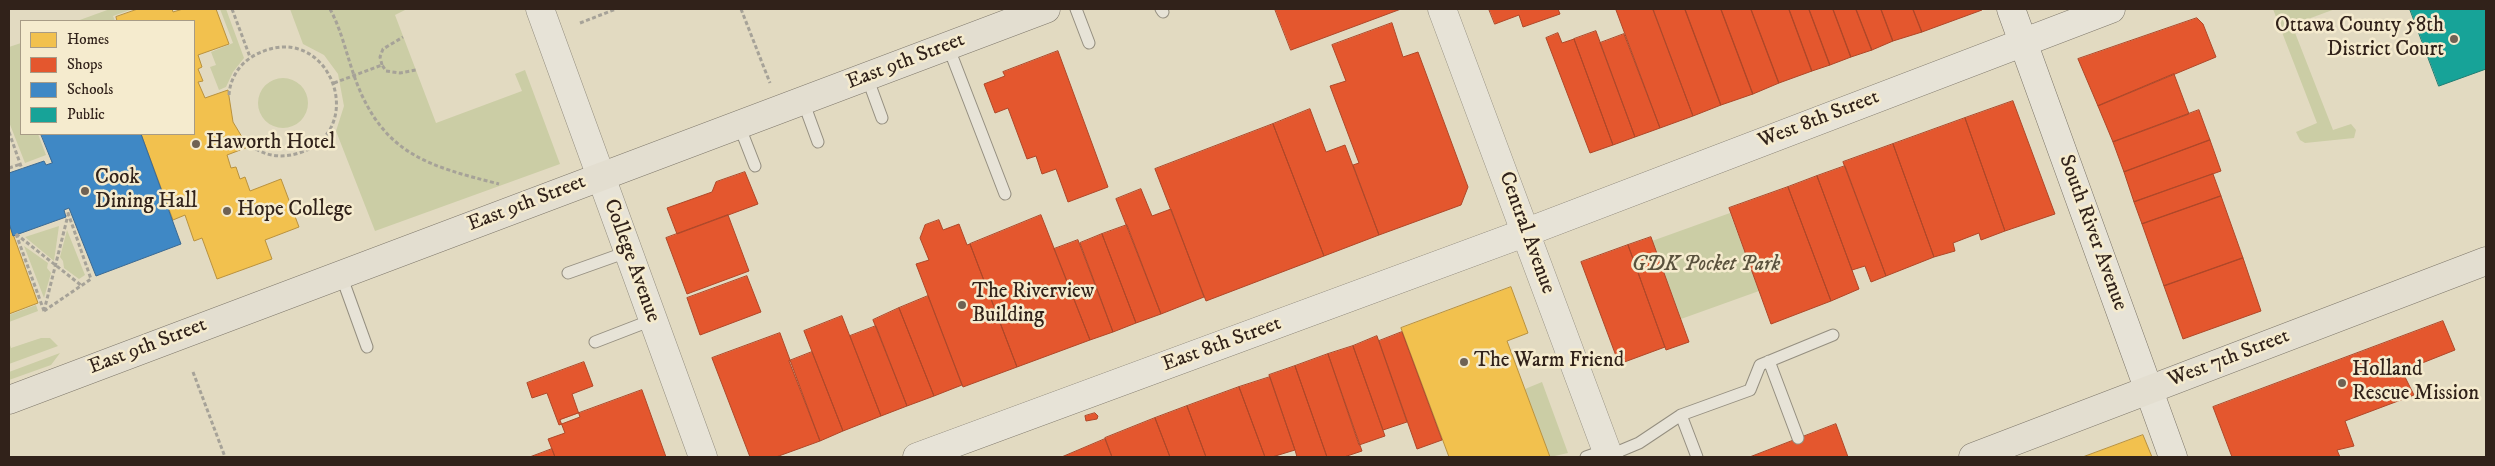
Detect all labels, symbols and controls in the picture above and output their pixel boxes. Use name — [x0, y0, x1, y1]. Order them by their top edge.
place label: Ottawa County 58th District Court — [2275, 14, 2444, 64]
legend — [20, 20, 195, 135]
street label: East 9th Street — [843, 28, 969, 96]
text: Homes — [67, 30, 109, 49]
marker: Ottawa County 58th District Court — [2448, 33, 2460, 45]
text: Shops — [67, 55, 103, 74]
text: Schools — [67, 80, 113, 99]
street label: West 8th Street — [1755, 85, 1883, 155]
text: Public — [67, 105, 105, 124]
place label: Haworth Hotel — [206, 131, 335, 157]
marker: Haworth Hotel — [190, 138, 202, 150]
street label: South River Avenue — [2052, 152, 2132, 314]
place label: Cook Dining Hall — [95, 166, 197, 216]
street label: Central Avenue — [1492, 168, 1560, 298]
street label: East 9th Street — [464, 170, 590, 238]
marker: Cook Dining Hall — [79, 185, 91, 197]
street label: College Avenue — [597, 196, 665, 326]
place label: Hope College — [237, 198, 353, 224]
marker: Hope College — [221, 205, 233, 217]
park label: GDK Pocket Park — [1632, 253, 1780, 279]
place label: The Riverview Building — [972, 280, 1094, 330]
marker: The Riverview Building — [956, 299, 968, 311]
street label: East 8th Street — [1159, 312, 1285, 378]
street label: East 9th Street — [85, 313, 211, 381]
street label: West 7th Street — [2165, 324, 2293, 394]
place label: The Warm Friend — [1474, 349, 1624, 375]
marker: The Warm Friend — [1458, 356, 1470, 368]
place label: Holland Rescue Mission — [2352, 358, 2479, 408]
marker: Holland Rescue Mission — [2336, 377, 2348, 389]

